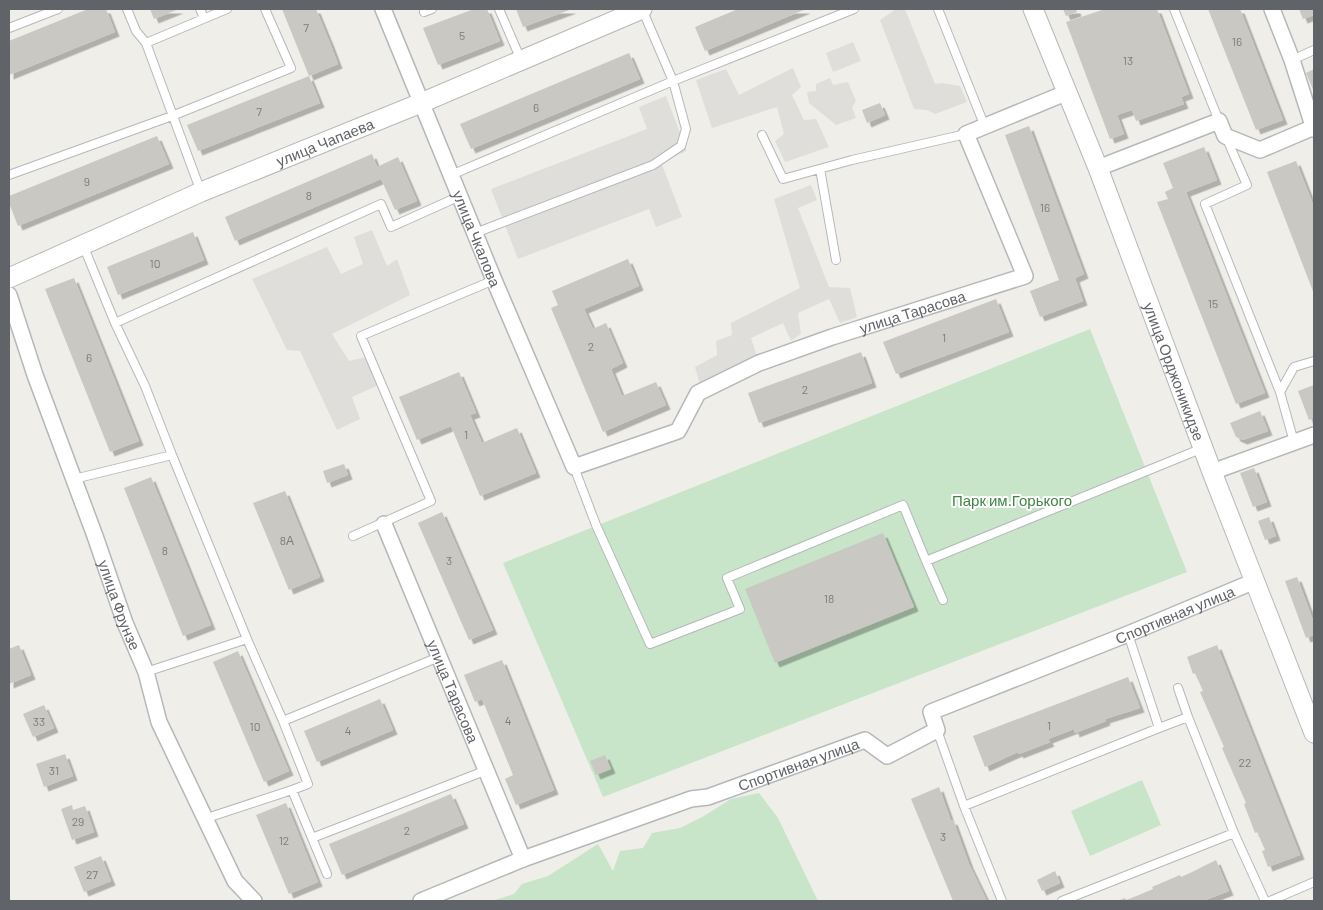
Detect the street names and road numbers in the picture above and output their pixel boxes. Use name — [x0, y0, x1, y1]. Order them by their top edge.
street label: улица Чапаева — [273, 114, 377, 170]
street label: улица Чкалова — [449, 187, 505, 290]
street label: улица Тарасова — [857, 286, 968, 337]
street label: улица Орджоникидзе — [1140, 300, 1208, 443]
street label: улица Фрунзе — [95, 557, 144, 653]
street label: Спортивная улица — [1113, 581, 1238, 647]
street label: улица Тарасова — [424, 637, 483, 746]
street label: Спортивная улица — [735, 734, 862, 794]

